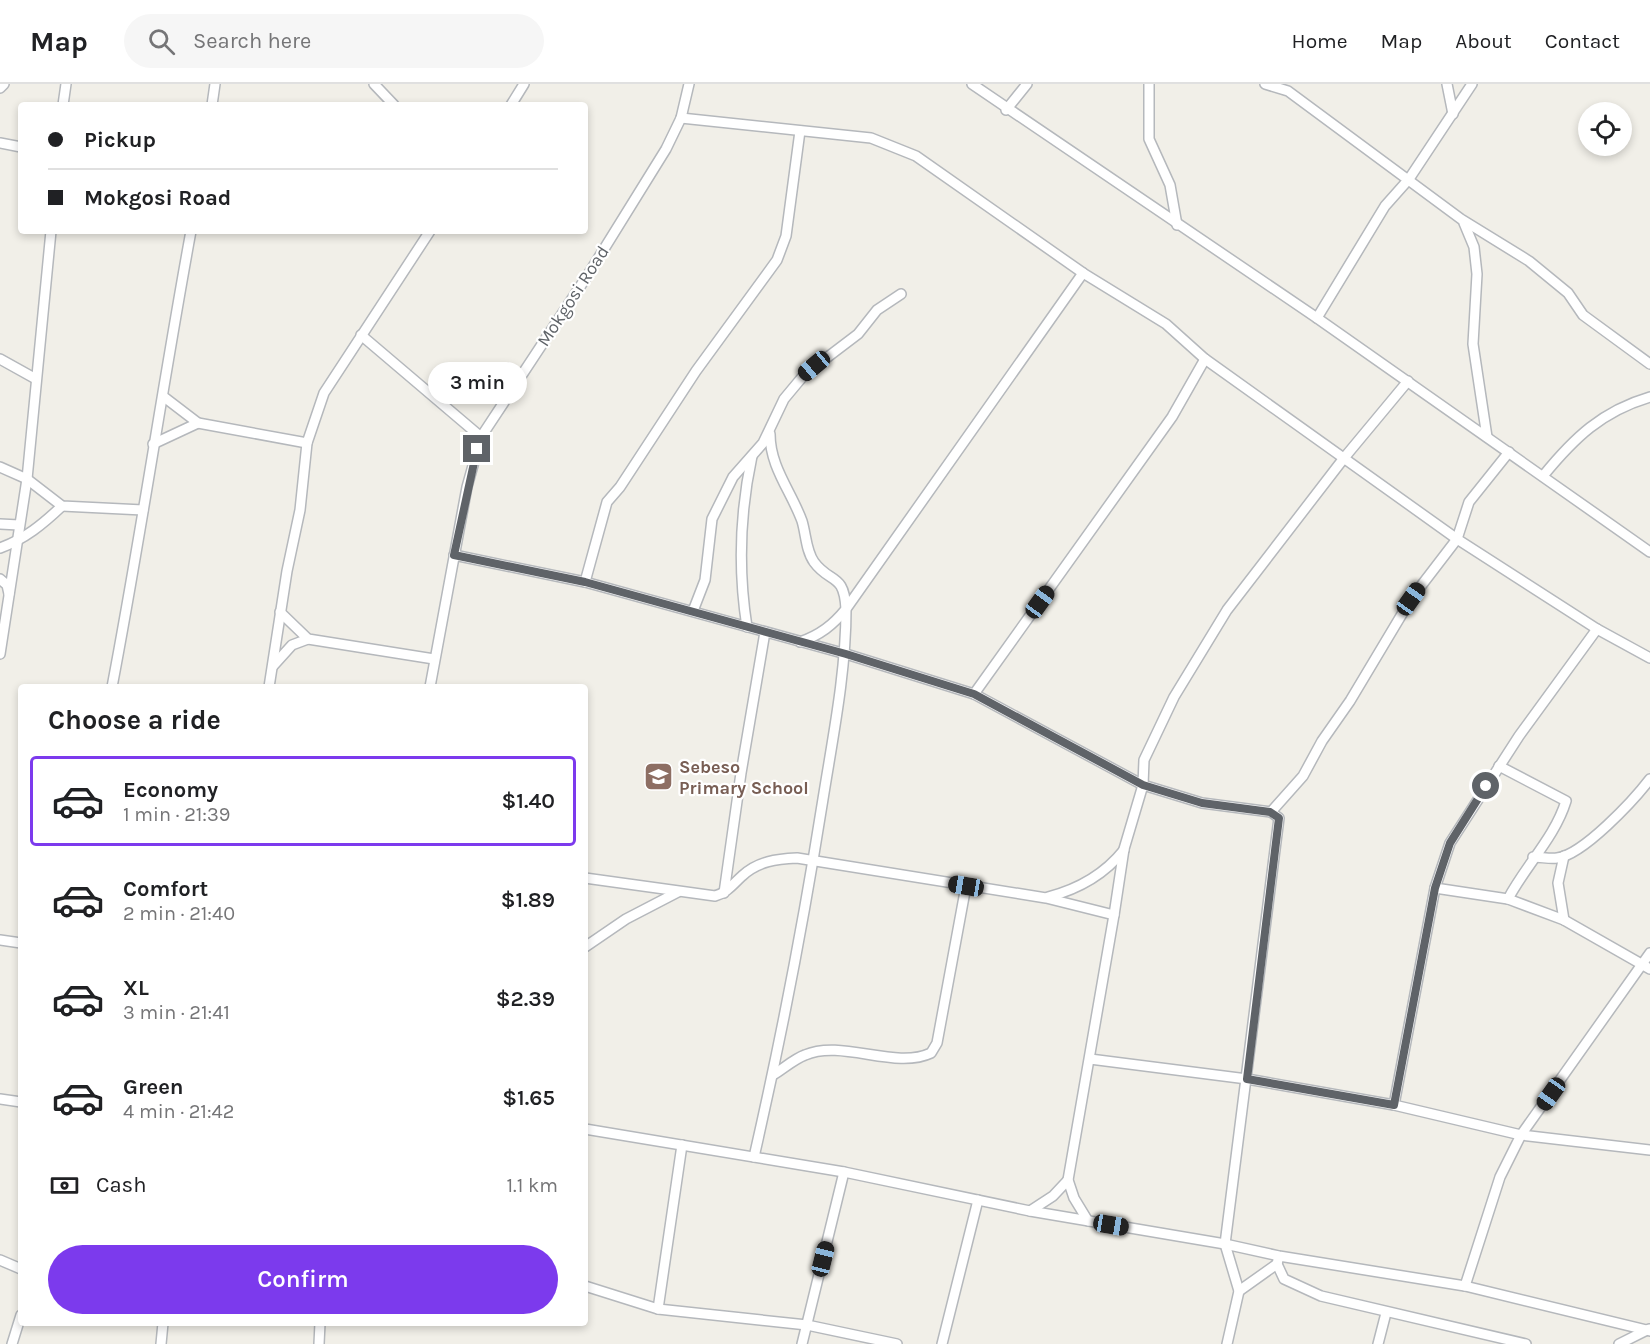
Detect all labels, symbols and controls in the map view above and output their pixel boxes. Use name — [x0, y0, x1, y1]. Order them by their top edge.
search box — [124, 14, 544, 68]
text: Map — [30, 25, 88, 58]
icon: search — [145, 25, 178, 58]
text: Search here — [193, 28, 311, 54]
text: Home — [1292, 29, 1348, 53]
text: Map — [1381, 29, 1422, 53]
text: About — [1455, 29, 1512, 53]
text: Contact — [1545, 29, 1620, 53]
map controls — [1578, 102, 1632, 156]
button: locate — [1578, 102, 1632, 156]
text: Pickup — [84, 127, 156, 153]
text: Mokgosi Road — [84, 185, 231, 211]
street label: Mokgosi Road — [532, 241, 614, 351]
car — [794, 348, 834, 384]
callout: 3 min — [428, 362, 526, 404]
text: 3 min — [450, 371, 505, 394]
route end — [463, 435, 490, 462]
car — [1393, 579, 1429, 619]
car — [1022, 582, 1058, 622]
text: Choose a ride — [48, 704, 221, 736]
place label: Sebeso Primary School — [679, 756, 809, 799]
school or university icon: Sebeso Primary School — [642, 761, 674, 793]
route start — [1472, 772, 1499, 799]
icon: car — [51, 774, 105, 828]
text: Economy — [123, 777, 218, 803]
text: $1.40 — [501, 788, 555, 814]
text: 1 min · 21:39 — [123, 803, 230, 826]
icon: car — [51, 873, 105, 927]
car — [947, 874, 985, 898]
text: Comfort — [123, 876, 208, 902]
text: $1.89 — [501, 887, 555, 913]
text: 2 min · 21:40 — [123, 902, 235, 925]
icon: car — [51, 972, 105, 1026]
text: XL — [123, 975, 149, 1001]
text: $2.39 — [496, 986, 555, 1012]
text: 3 min · 21:41 — [123, 1001, 230, 1024]
icon: car — [51, 1071, 105, 1125]
text: Green — [123, 1074, 184, 1100]
car — [1533, 1074, 1569, 1114]
text: $1.65 — [502, 1085, 555, 1111]
text: 4 min · 21:42 — [123, 1100, 234, 1123]
icon: cash — [48, 1169, 81, 1202]
text: Cash — [96, 1172, 146, 1198]
text: 1.1 km — [506, 1174, 558, 1197]
car — [1092, 1213, 1130, 1237]
car — [810, 1239, 836, 1279]
button: Confirm — [48, 1245, 558, 1314]

